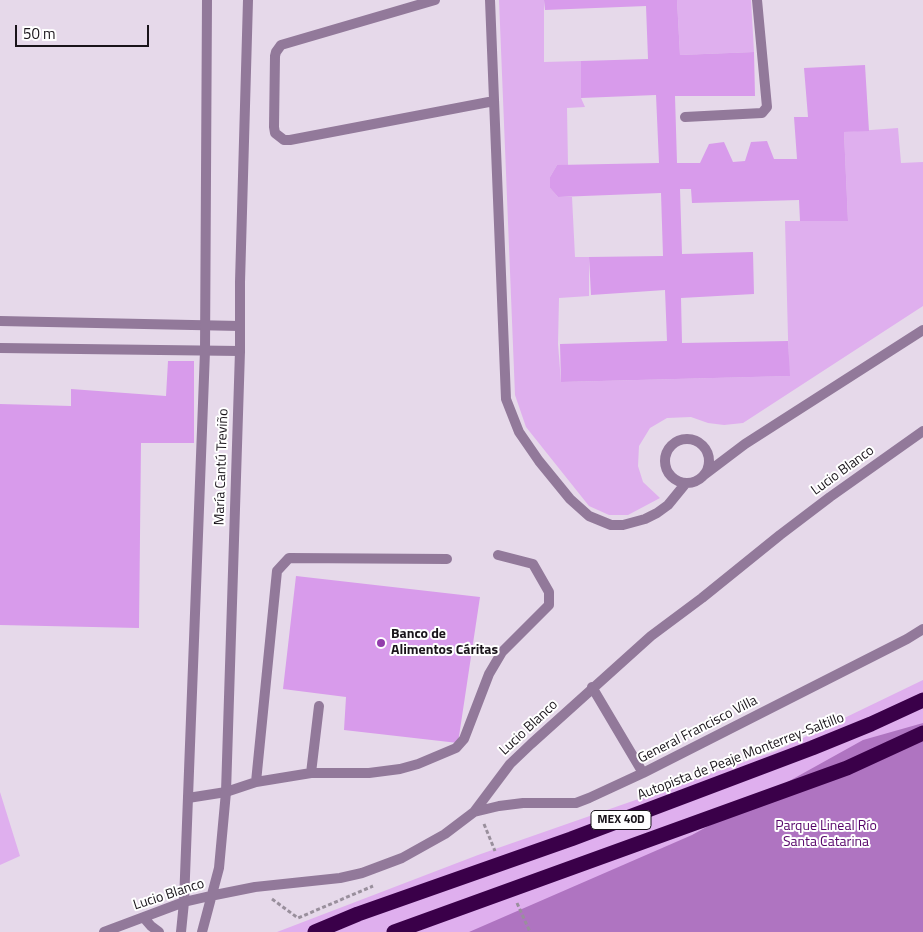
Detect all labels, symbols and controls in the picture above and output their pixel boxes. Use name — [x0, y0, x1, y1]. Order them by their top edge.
scale bar — [18, 15, 151, 47]
text: 50 m — [23, 22, 56, 45]
street label: María Cantú Treviño — [212, 408, 232, 526]
street label: Lucio Blanco — [808, 443, 878, 499]
place label: Banco de Alimentos Cáritas — [391, 627, 498, 660]
marker: Banco de Alimentos Cáritas — [375, 637, 387, 649]
street label: General Francisco Villa — [635, 693, 761, 767]
street label: Lucio Blanco — [496, 697, 562, 759]
street label: Autopista de Peaje Monterrey-Saltillo — [635, 710, 847, 804]
road number: MEX 40D — [591, 810, 651, 830]
park label: Parque Lineal Río Santa Catarina — [775, 819, 877, 852]
street label: Lucio Blanco — [131, 876, 207, 914]

